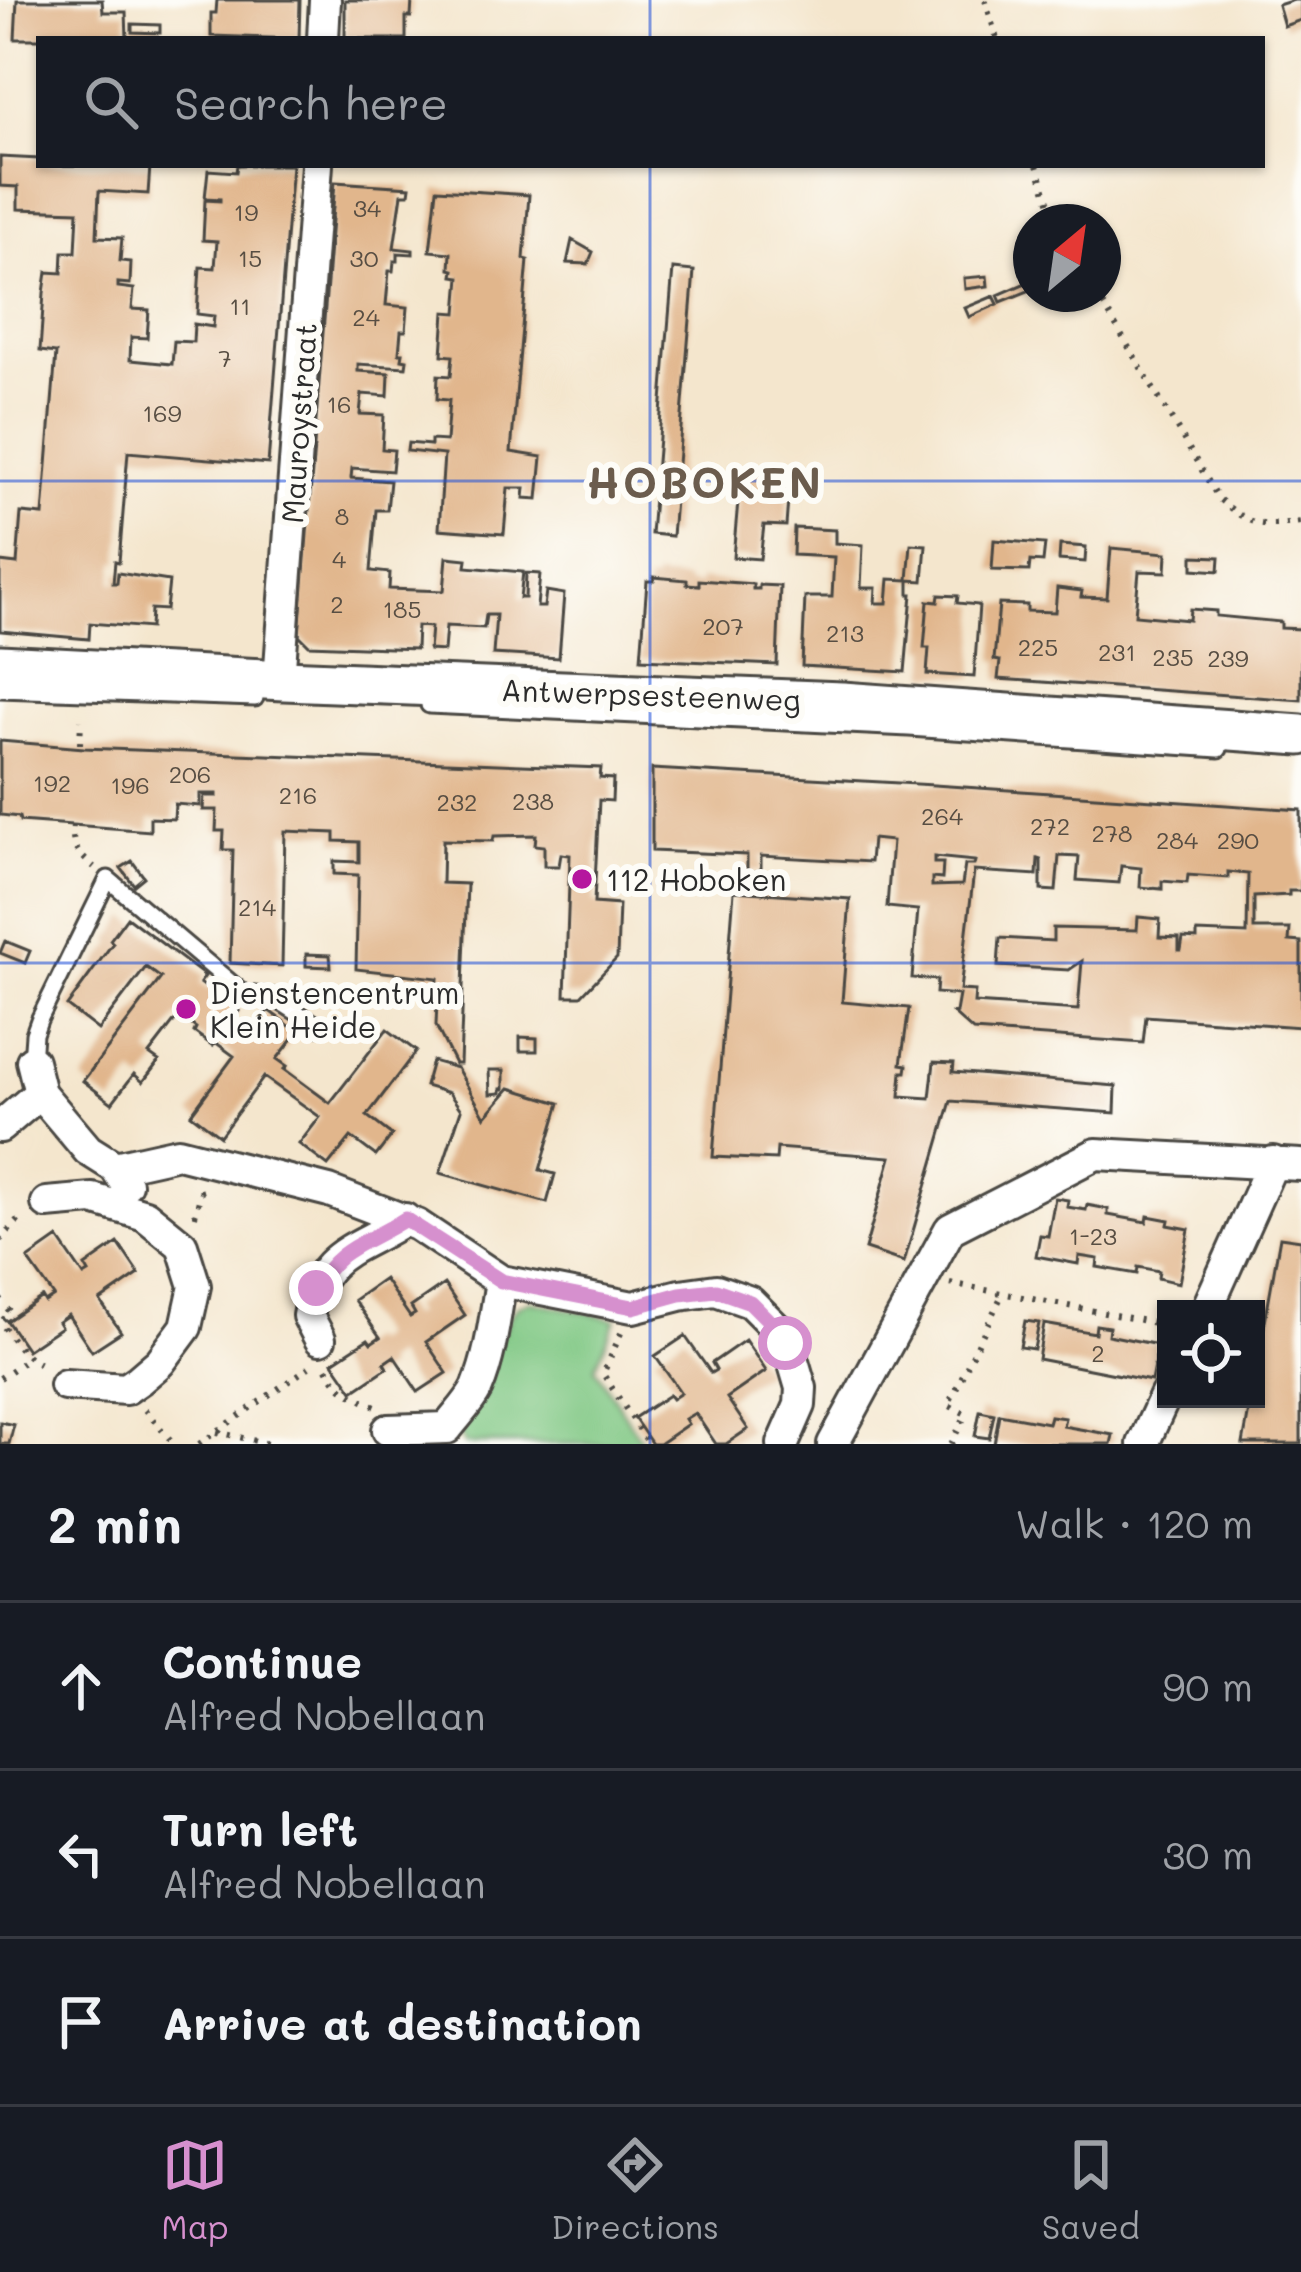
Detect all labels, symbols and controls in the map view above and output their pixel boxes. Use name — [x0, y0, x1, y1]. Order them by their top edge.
search box — [36, 36, 1265, 168]
icon: search — [78, 69, 144, 135]
text: Search here — [174, 73, 448, 131]
house number: 34 — [353, 192, 381, 223]
house number: 19 — [234, 196, 258, 227]
north arrow — [1013, 204, 1121, 312]
house number: 15 — [238, 242, 262, 273]
house number: 30 — [350, 242, 379, 273]
house number: 11 — [229, 290, 251, 321]
house number: 24 — [352, 301, 380, 332]
street label: Mauroystraat — [271, 321, 325, 525]
house number: 7 — [218, 342, 232, 373]
house number: 16 — [326, 388, 352, 419]
house number: 169 — [142, 397, 182, 428]
district label: HOBOKEN — [586, 454, 824, 509]
house number: 8 — [335, 500, 349, 531]
house number: 4 — [332, 543, 346, 574]
house number: 2 — [330, 588, 344, 619]
house number: 185 — [382, 593, 422, 624]
house number: 207 — [702, 610, 744, 641]
house number: 213 — [826, 617, 864, 648]
house number: 225 — [1018, 631, 1058, 662]
house number: 231 — [1098, 636, 1136, 667]
house number: 235 — [1152, 641, 1194, 672]
house number: 239 — [1207, 642, 1249, 673]
street label: Antwerpsesteenweg — [500, 669, 802, 719]
house number: 206 — [169, 758, 211, 789]
house number: 192 — [33, 767, 71, 798]
house number: 196 — [110, 769, 150, 800]
house number: 216 — [279, 779, 317, 810]
house number: 238 — [512, 785, 554, 816]
house number: 232 — [437, 786, 477, 817]
house number: 264 — [921, 800, 963, 831]
house number: 272 — [1030, 810, 1070, 841]
house number: 278 — [1091, 817, 1133, 848]
house number: 284 — [1156, 824, 1198, 855]
house number: 290 — [1217, 824, 1259, 855]
place label: 112 Hoboken — [606, 859, 786, 899]
marker: 112 Hoboken — [569, 866, 595, 892]
house number: 214 — [238, 891, 276, 922]
place label: Dienstencentrum Klein Heide — [210, 972, 459, 1046]
marker: Dienstencentrum Klein Heide — [173, 996, 199, 1022]
house number: 1-23 — [1069, 1220, 1117, 1251]
route end — [289, 1261, 343, 1315]
map controls — [1157, 1300, 1265, 1408]
button: locate — [1157, 1300, 1265, 1408]
route start — [758, 1316, 812, 1370]
house number: 2 — [1091, 1337, 1105, 1368]
text: 2 min — [48, 1489, 182, 1556]
text: Walk · 120 m — [1015, 1497, 1253, 1548]
text: Continue — [162, 1631, 362, 1689]
icon: ahead — [48, 1653, 114, 1719]
text: 90 m — [1162, 1660, 1253, 1711]
text: Alfred Nobellaan — [162, 1689, 486, 1740]
text: Turn left — [162, 1799, 358, 1857]
icon: left — [48, 1821, 114, 1887]
text: 30 m — [1163, 1828, 1253, 1879]
text: Alfred Nobellaan — [162, 1857, 486, 1908]
icon: arrive — [48, 1989, 114, 2055]
text: Arrive at destination — [162, 1993, 642, 2051]
tab: Map — [161, 2132, 229, 2247]
tab: Directions — [551, 2132, 719, 2247]
tab: Saved — [1042, 2132, 1140, 2247]

